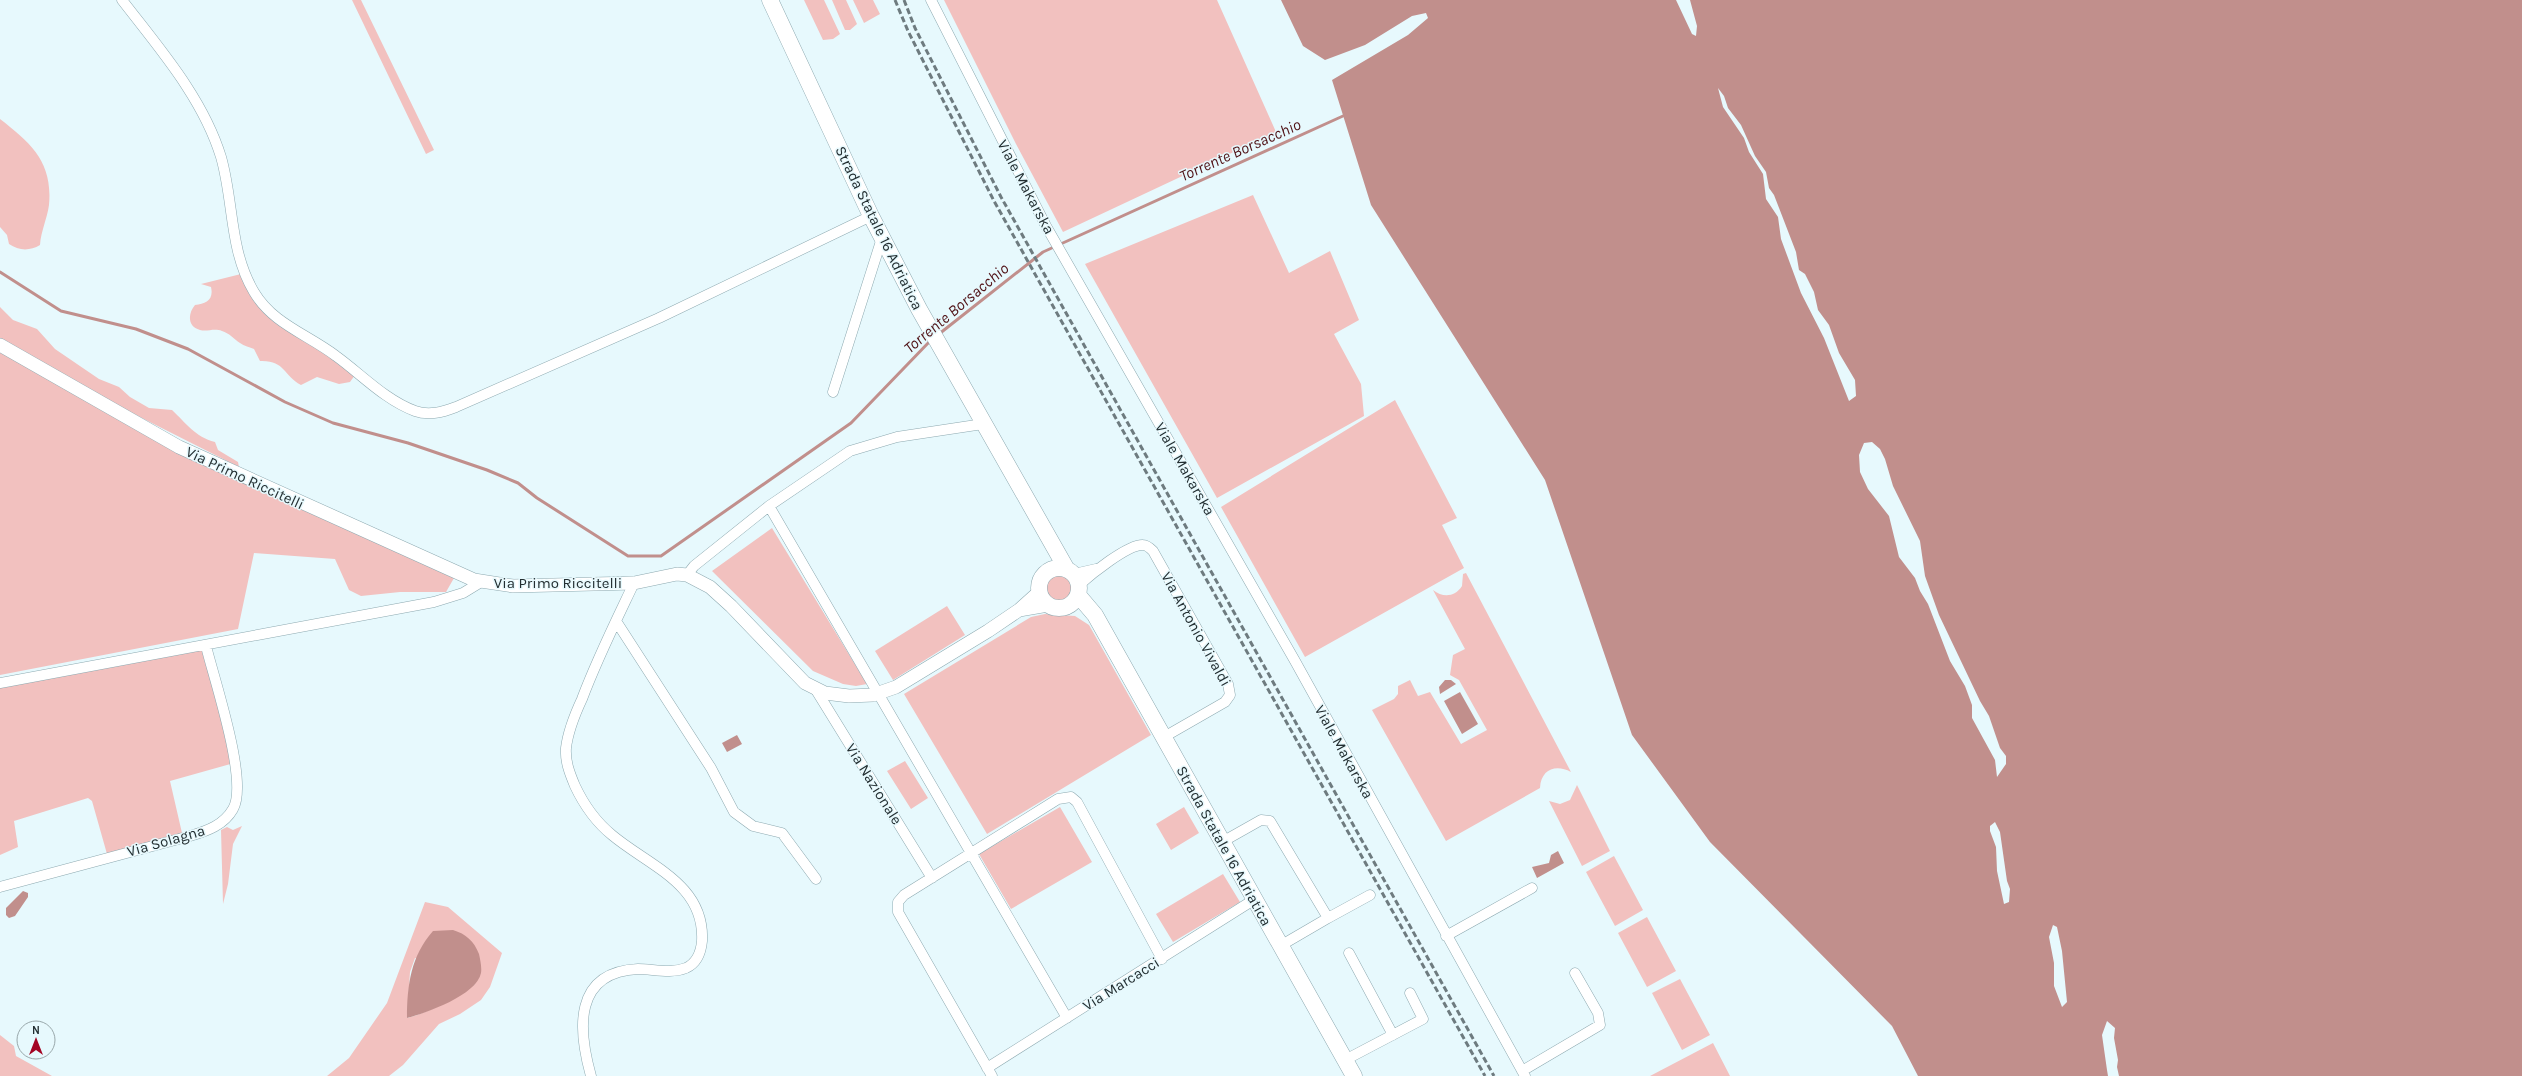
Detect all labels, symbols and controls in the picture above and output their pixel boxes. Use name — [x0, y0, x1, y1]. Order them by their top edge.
water label: Torrente Borsacchio — [1176, 115, 1304, 185]
street label: Viale Makarska — [994, 137, 1058, 237]
street label: Strada Statale 16 Adriatica — [831, 143, 927, 313]
water label: Torrente Borsacchio — [900, 259, 1012, 357]
street label: Viale Makarska — [1151, 419, 1219, 519]
street label: Via Primo Riccitelli — [183, 443, 307, 513]
street label: Via Antonio Vivaldi — [1157, 569, 1235, 689]
street label: Via Primo Riccitelli — [494, 574, 622, 592]
street label: Viale Makarska — [1311, 702, 1377, 802]
street label: Via Nazionale — [842, 740, 906, 828]
street label: Strada Statale 16 Adriatica — [1172, 763, 1276, 929]
street label: Via Solagna — [125, 821, 207, 861]
street label: Via Marcacci — [1079, 953, 1163, 1015]
north arrow — [16, 1020, 56, 1060]
text: N — [32, 1024, 40, 1037]

